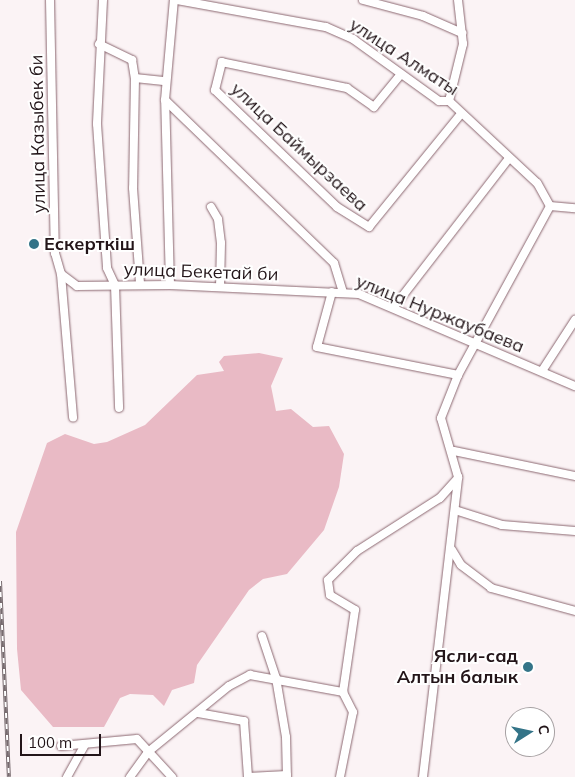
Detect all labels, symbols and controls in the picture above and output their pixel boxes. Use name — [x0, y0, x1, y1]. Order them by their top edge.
street label: улица Алматы — [345, 14, 463, 100]
street label: улица Казыбек би — [26, 55, 50, 213]
street label: улица Баймырзаева — [226, 78, 372, 216]
place label: Ескерткіш — [44, 233, 135, 255]
marker: Ескерткіш — [28, 238, 40, 250]
street label: улица Бекетай би — [123, 259, 279, 285]
street label: улица Нуржаубаева — [353, 270, 527, 358]
place label: Ясли-сад Алтын балык — [397, 646, 518, 689]
marker: Ясли-сад Алтын балык — [522, 661, 534, 673]
north arrow — [505, 707, 555, 757]
text: С — [534, 723, 553, 736]
scale bar — [22, 724, 104, 756]
text: 100 m — [28, 733, 72, 752]

